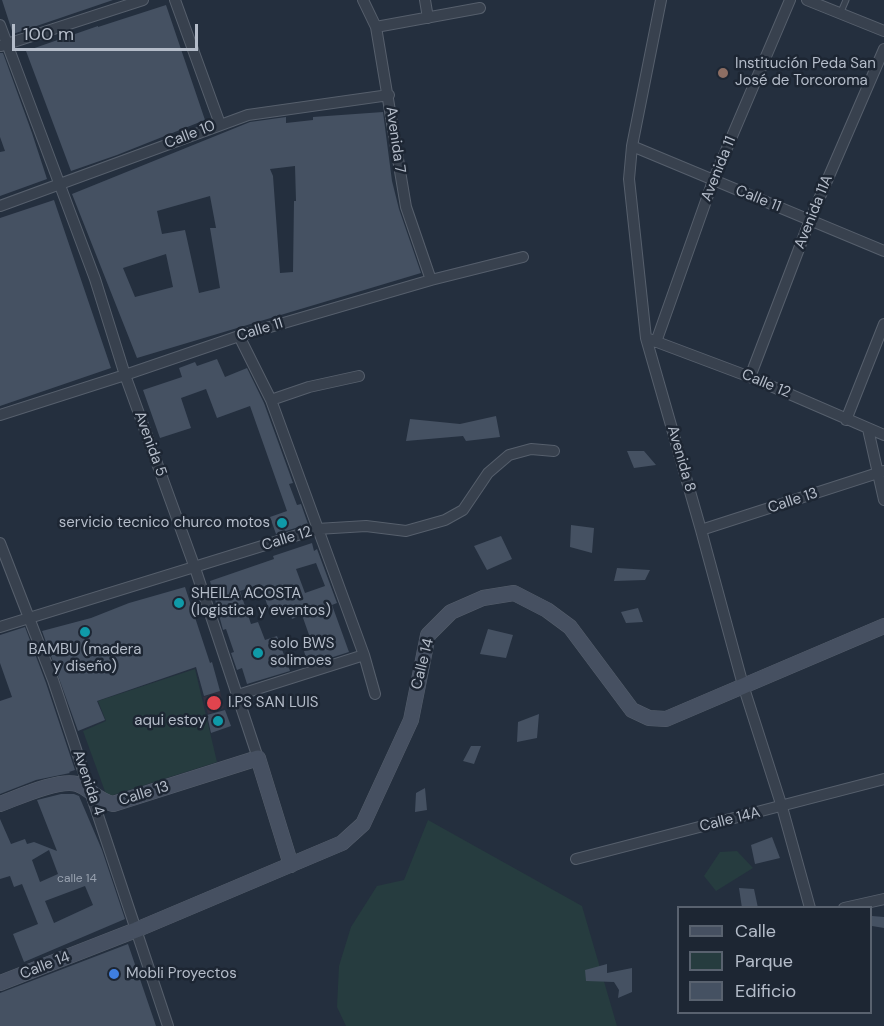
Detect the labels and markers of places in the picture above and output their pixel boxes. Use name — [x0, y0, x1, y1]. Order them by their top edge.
place label: Institución Peda San José de Torcoroma — [735, 55, 876, 90]
marker: Institución Peda San José de Torcoroma — [716, 66, 730, 80]
place label: servicio tecnico churco motos — [59, 514, 270, 532]
marker: servicio tecnico churco motos — [275, 516, 289, 530]
place label: SHEILA ACOSTA (logistica y eventos) — [191, 585, 331, 620]
marker: SHEILA ACOSTA (logistica y eventos) — [172, 596, 186, 610]
marker: BAMBU (madera y diseño) — [78, 625, 92, 639]
place label: solo BWS solimoes — [270, 635, 334, 670]
place label: BAMBU (madera y diseño) — [28, 641, 142, 676]
marker: solo BWS solimoes — [251, 646, 265, 660]
marker: I.PS SAN LUIS — [205, 694, 223, 712]
place label: I.PS SAN LUIS — [228, 694, 318, 712]
place label: aqui estoy — [134, 712, 206, 730]
marker: aqui estoy — [211, 714, 225, 728]
place label: Mobli Proyectos — [126, 965, 237, 983]
marker: Mobli Proyectos — [107, 967, 121, 981]

